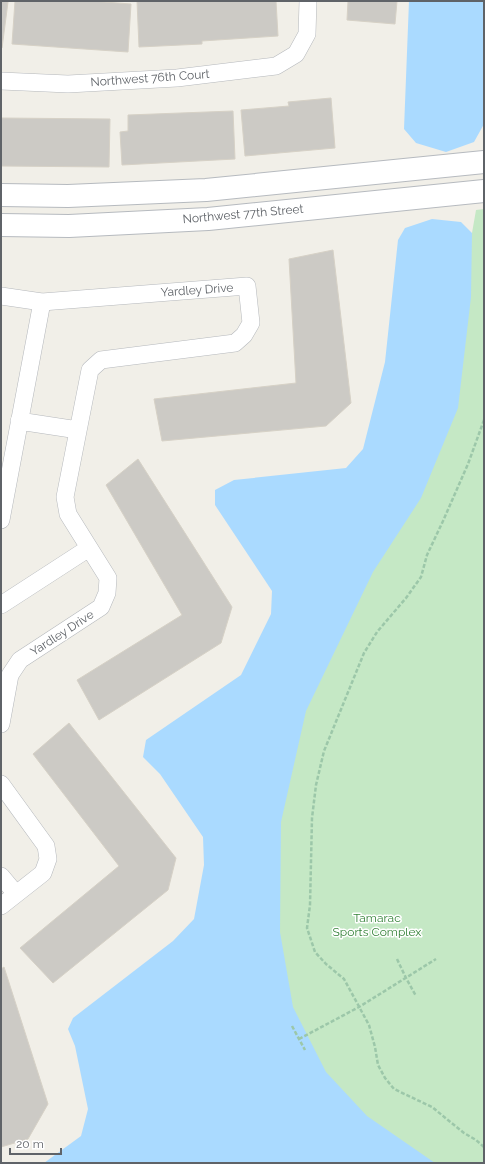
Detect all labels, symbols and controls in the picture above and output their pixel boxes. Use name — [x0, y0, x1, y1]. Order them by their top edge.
street label: Northwest 76th Court — [90, 67, 210, 89]
street label: Northwest 77th Street — [182, 202, 304, 226]
street label: Yardley Drive — [160, 280, 234, 300]
street label: Yardley Drive — [28, 607, 96, 659]
park label: Tamarac Sports Complex — [333, 911, 421, 939]
scale bar — [10, 1130, 61, 1156]
text: 20 m — [16, 1137, 44, 1151]

